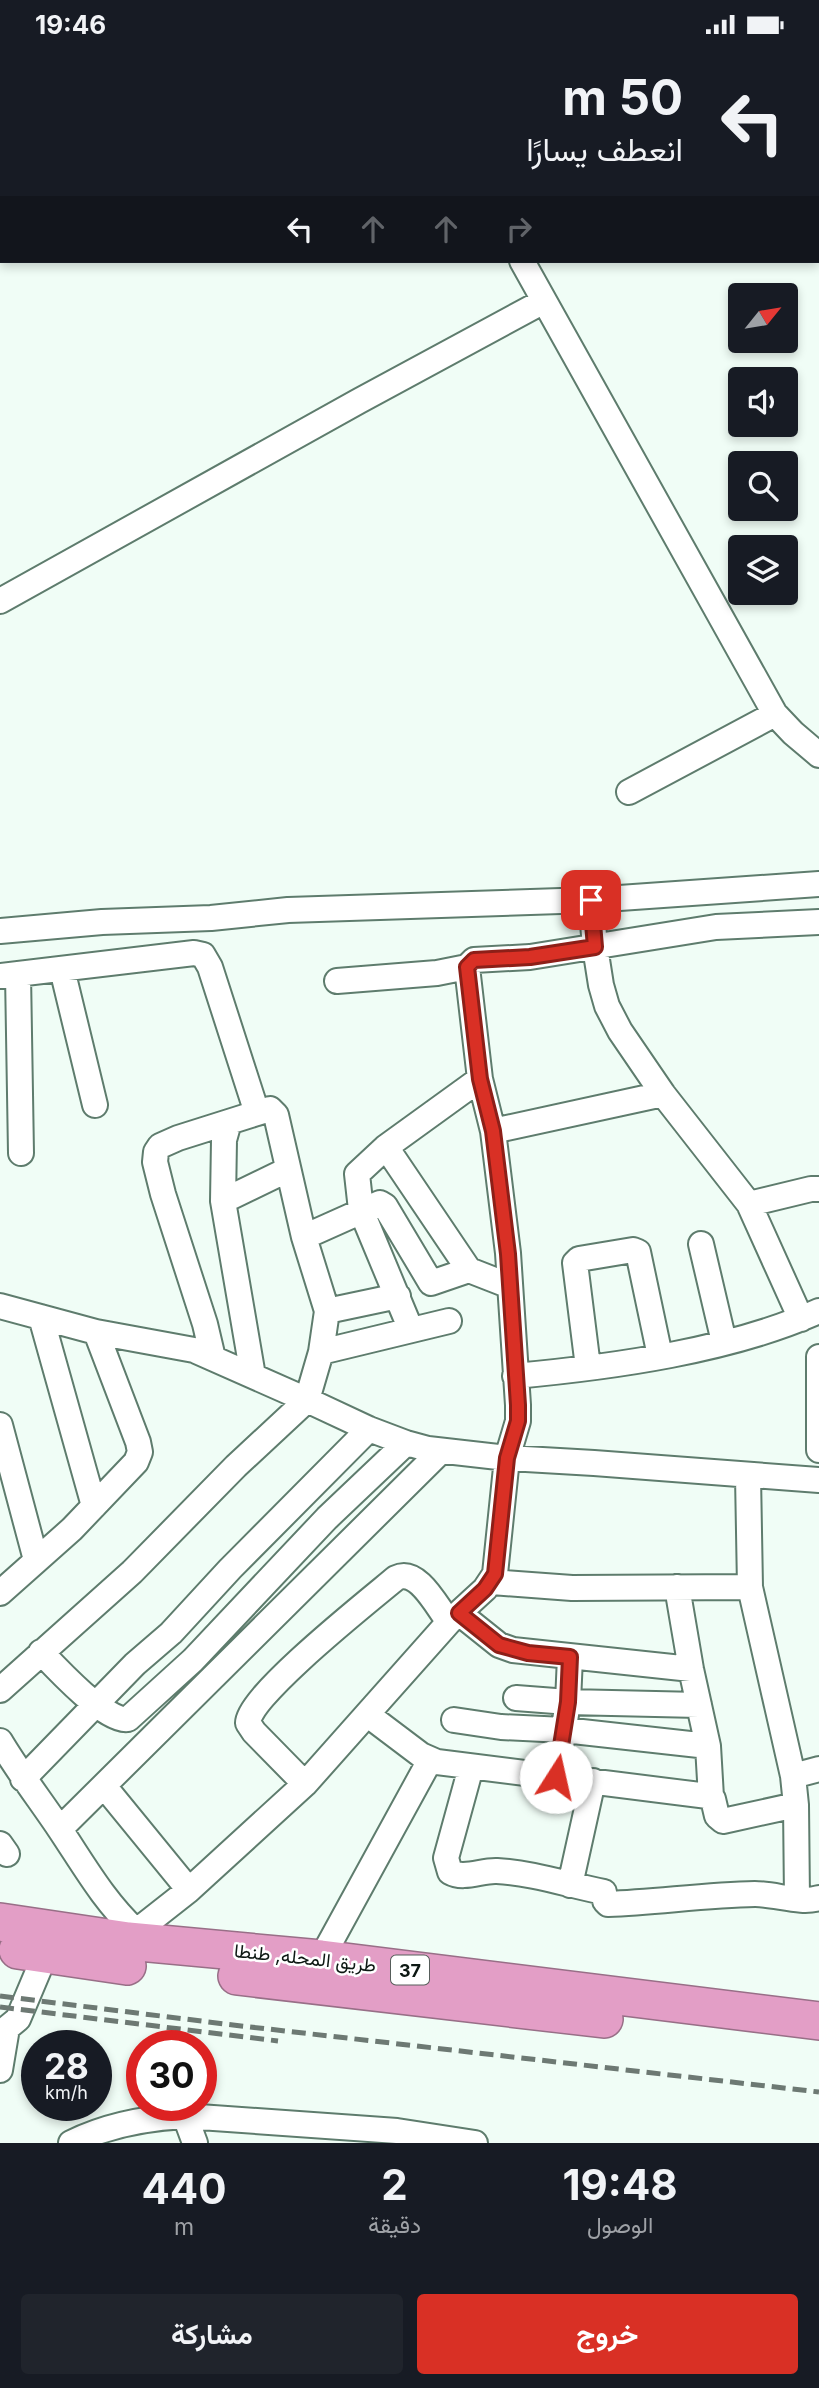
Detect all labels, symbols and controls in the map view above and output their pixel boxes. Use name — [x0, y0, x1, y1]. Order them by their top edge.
text: 19:46 — [35, 9, 106, 40]
text: 50 m — [562, 68, 683, 127]
icon: left — [707, 77, 798, 168]
text: انعطف يسارًا — [526, 130, 683, 169]
icon: left — [281, 210, 319, 248]
icon: ahead — [354, 210, 392, 248]
icon: ahead — [427, 210, 465, 248]
icon: right — [500, 210, 538, 248]
north arrow — [728, 283, 798, 353]
map controls — [728, 283, 798, 605]
button: sound — [728, 367, 798, 437]
button: search — [728, 451, 798, 521]
button: layers — [728, 535, 798, 605]
pin — [561, 870, 621, 930]
icon: arrive — [572, 881, 610, 919]
position arrow — [519, 1740, 593, 1814]
street label: طريق المحله, طنطا — [233, 1939, 377, 1977]
road number: 37 — [391, 1956, 429, 1985]
speed limit sign: 30 — [126, 2030, 217, 2121]
text: 28 — [44, 2045, 89, 2087]
text: km/h — [45, 2082, 88, 2103]
text: 2 — [381, 2159, 408, 2210]
text: 19:48 — [562, 2159, 678, 2210]
text: 440 — [141, 2163, 227, 2214]
text: دقيقة — [368, 2211, 421, 2239]
text: الوصول — [587, 2211, 653, 2239]
text: m — [174, 2213, 194, 2241]
button: مشاركة — [21, 2294, 403, 2374]
button: خروج — [417, 2294, 798, 2374]

